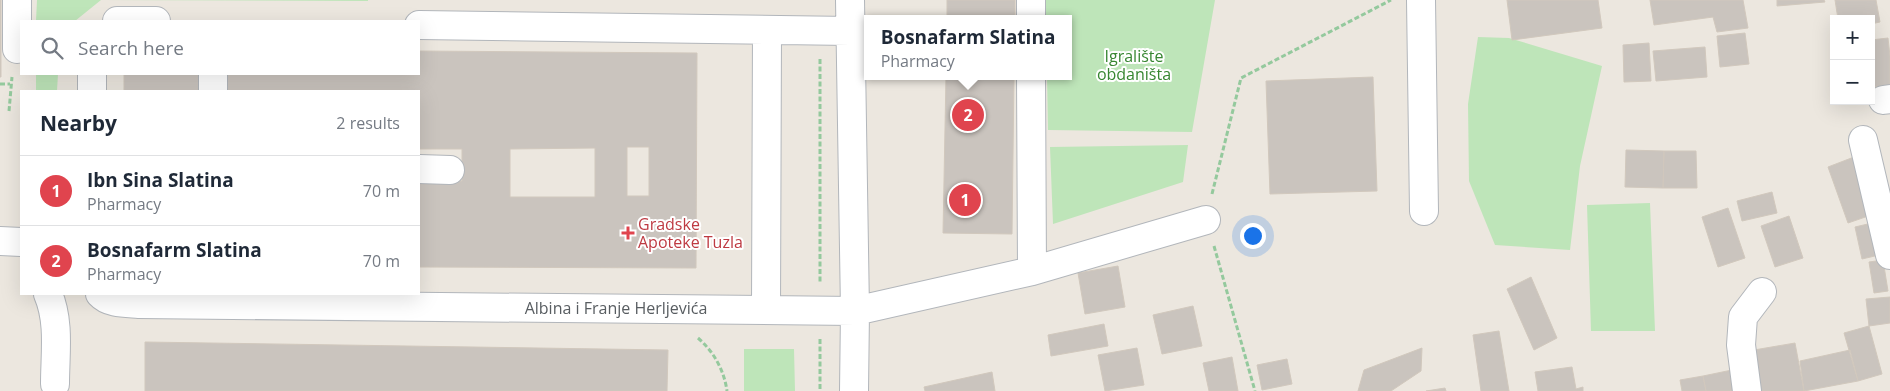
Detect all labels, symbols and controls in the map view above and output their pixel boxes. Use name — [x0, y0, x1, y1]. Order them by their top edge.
popup — [864, 15, 1072, 80]
map controls — [1830, 15, 1875, 105]
button: + — [1830, 15, 1875, 60]
search box — [20, 20, 420, 75]
text: Bosnafarm Slatina — [881, 24, 1055, 50]
icon: search — [38, 34, 66, 62]
text: Search here — [78, 35, 184, 61]
park label: Igralište obdaništa — [1097, 45, 1171, 85]
text: Pharmacy — [881, 50, 955, 72]
button: − — [1830, 60, 1875, 105]
pin: 2 — [952, 96, 984, 134]
text: Nearby — [40, 109, 117, 137]
text: 2 results — [336, 112, 400, 134]
text: Ibn Sina Slatina — [87, 167, 234, 193]
text: 1 — [51, 180, 61, 202]
text: 70 m — [363, 180, 400, 202]
pin: 1 — [949, 181, 981, 219]
text: Pharmacy — [87, 193, 161, 215]
place label: Gradske Apoteke Tuzla — [638, 213, 743, 253]
your location — [1240, 223, 1266, 249]
marker: Gradske Apoteke Tuzla — [622, 227, 634, 239]
text: Bosnafarm Slatina — [87, 237, 262, 263]
text: 2 — [51, 250, 61, 272]
text: 70 m — [363, 250, 400, 272]
text: Pharmacy — [87, 263, 161, 285]
street label: Albina i Franje Herljevića — [525, 297, 707, 319]

